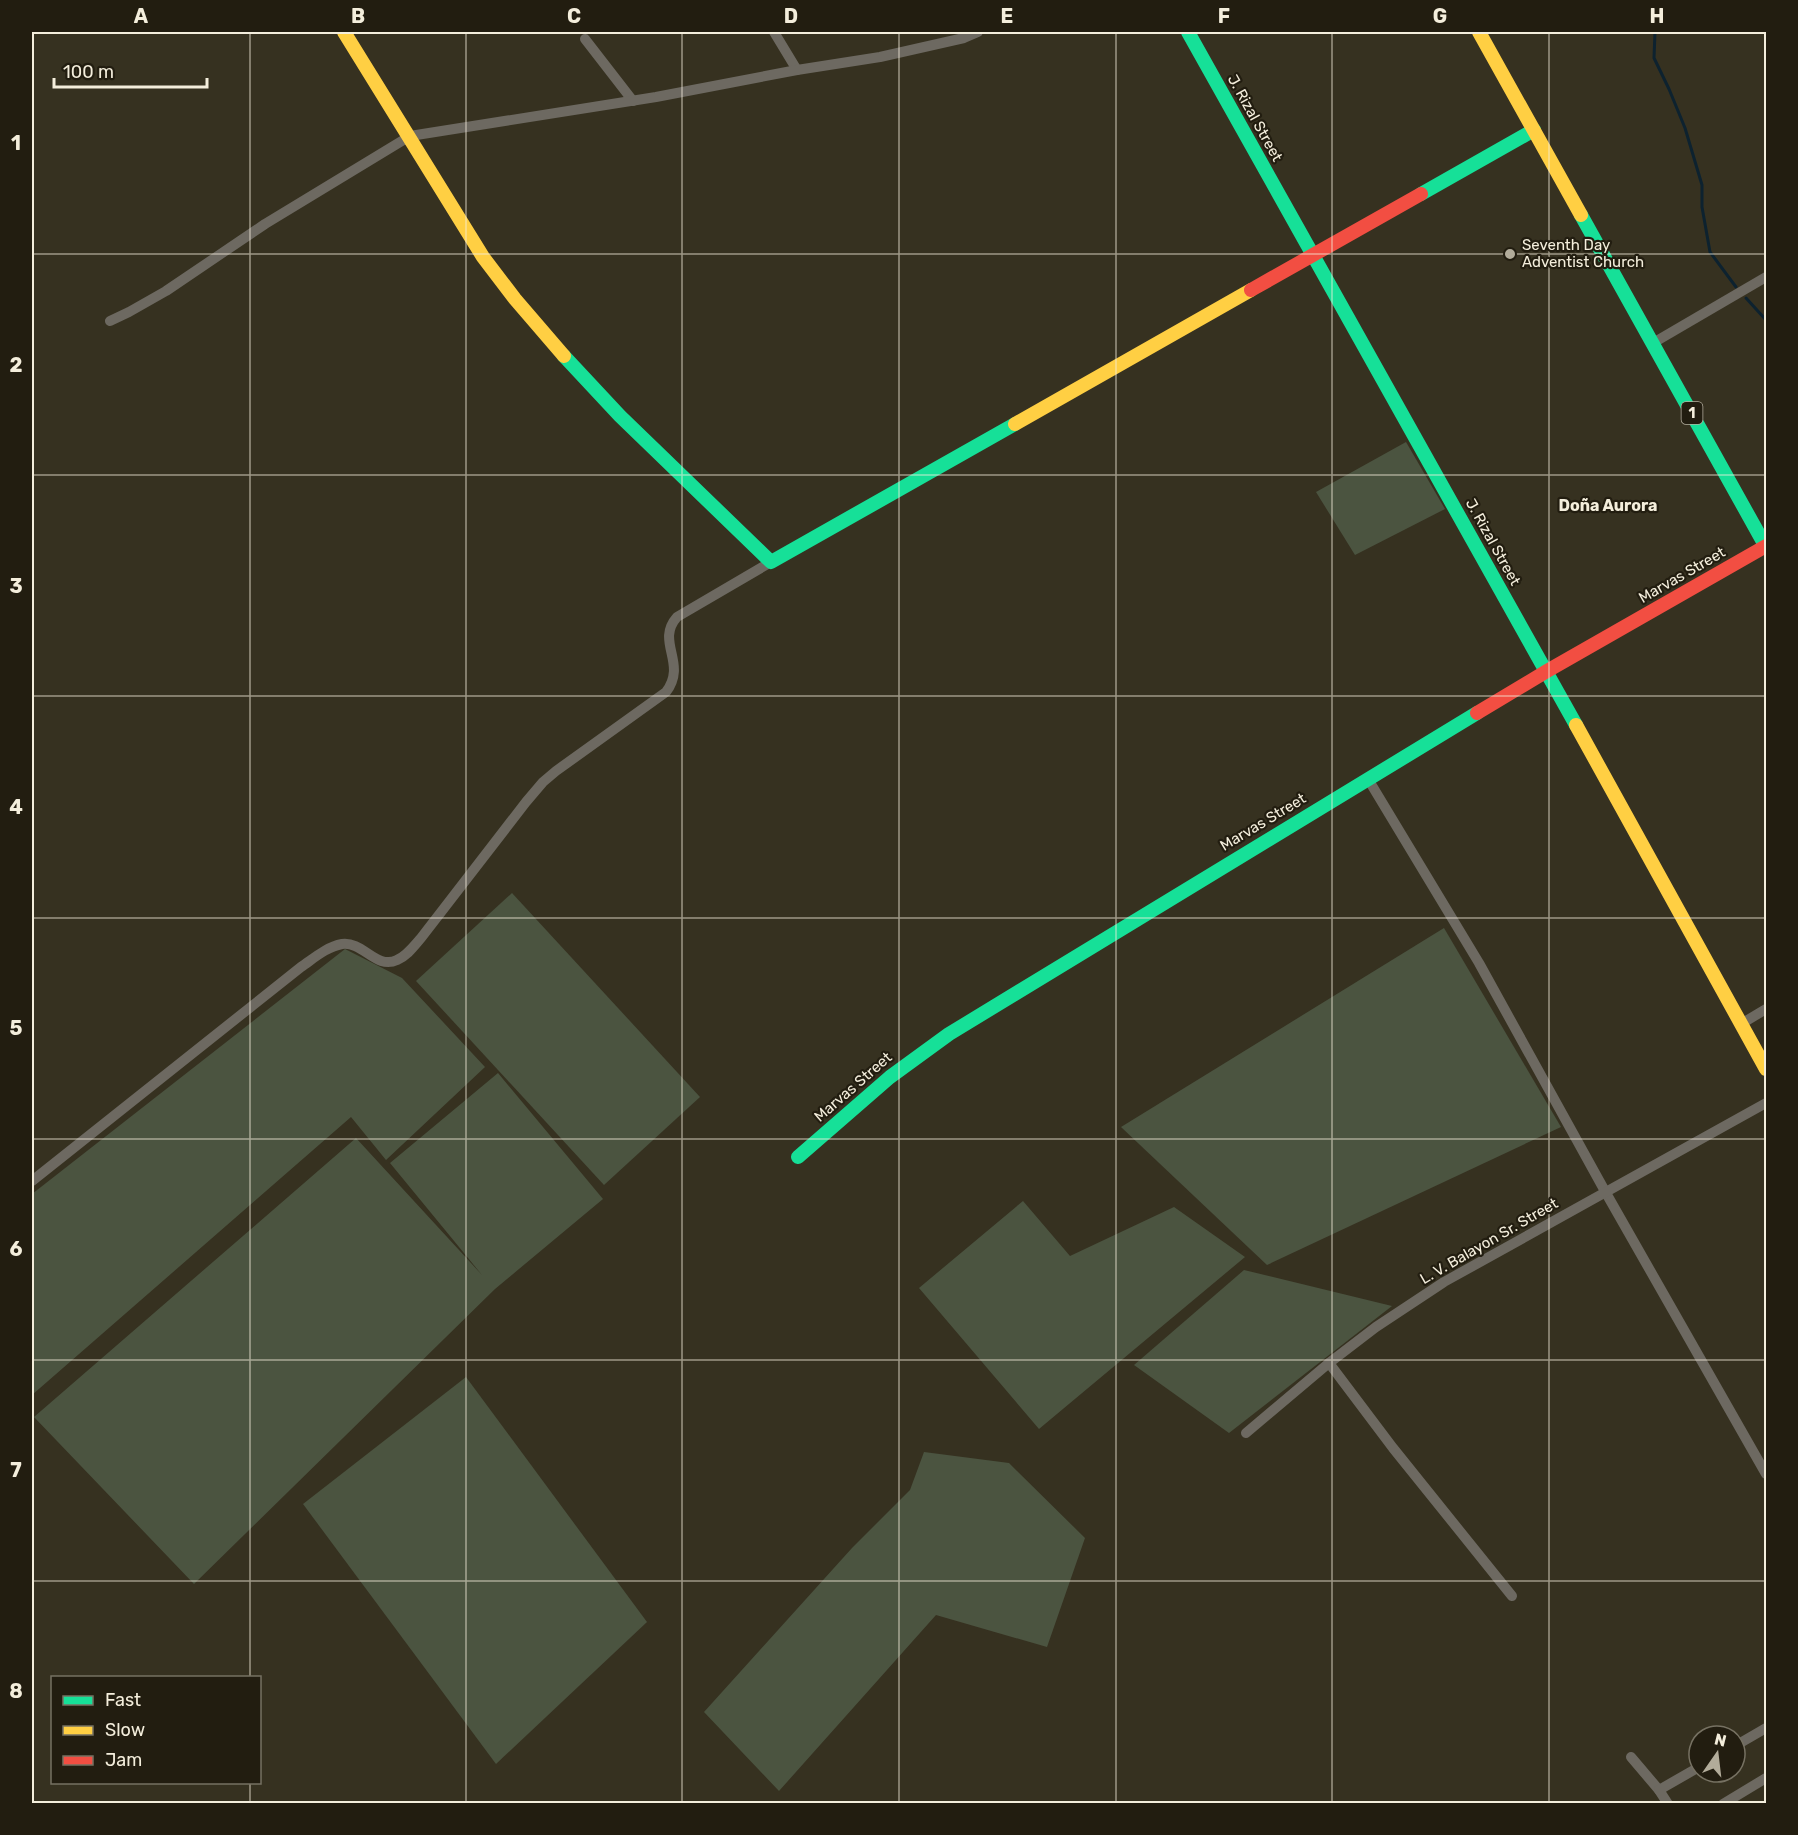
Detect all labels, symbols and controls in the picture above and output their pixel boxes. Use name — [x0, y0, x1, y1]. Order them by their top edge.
text: A — [134, 4, 149, 28]
text: B — [351, 4, 365, 28]
text: C — [567, 4, 581, 28]
text: D — [784, 4, 798, 28]
text: E — [1001, 4, 1013, 28]
text: F — [1218, 4, 1230, 28]
text: G — [1433, 4, 1447, 28]
text: H — [1650, 4, 1664, 28]
scale bar — [54, 51, 207, 89]
text: 100 m — [63, 61, 114, 83]
street label: J. Rizal Street — [1224, 71, 1286, 165]
text: 1 — [11, 131, 21, 155]
place label: Seventh Day Adventist Church — [1522, 236, 1644, 271]
marker: Seventh Day Adventist Church — [1503, 247, 1517, 261]
text: 2 — [10, 353, 23, 377]
road number: 1 — [1682, 402, 1702, 424]
street label: J. Rizal Street — [1462, 495, 1524, 589]
district label: Doña Aurora — [1558, 496, 1658, 515]
street label: Marvas Street — [1636, 543, 1729, 607]
text: 3 — [9, 574, 23, 598]
street label: Marvas Street — [1217, 789, 1309, 855]
text: 4 — [9, 795, 23, 819]
text: 5 — [10, 1016, 23, 1040]
street label: Marvas Street — [811, 1048, 896, 1126]
street label: L. V. Balayon Sr. Street — [1417, 1194, 1561, 1288]
text: 6 — [9, 1237, 23, 1261]
text: 7 — [10, 1458, 22, 1482]
legend — [51, 1676, 261, 1784]
text: 8 — [9, 1679, 23, 1703]
text: Fast — [105, 1689, 141, 1711]
text: Slow — [105, 1719, 145, 1741]
north arrow — [1687, 1724, 1747, 1784]
text: N — [1713, 1729, 1728, 1751]
text: Jam — [105, 1749, 142, 1771]

